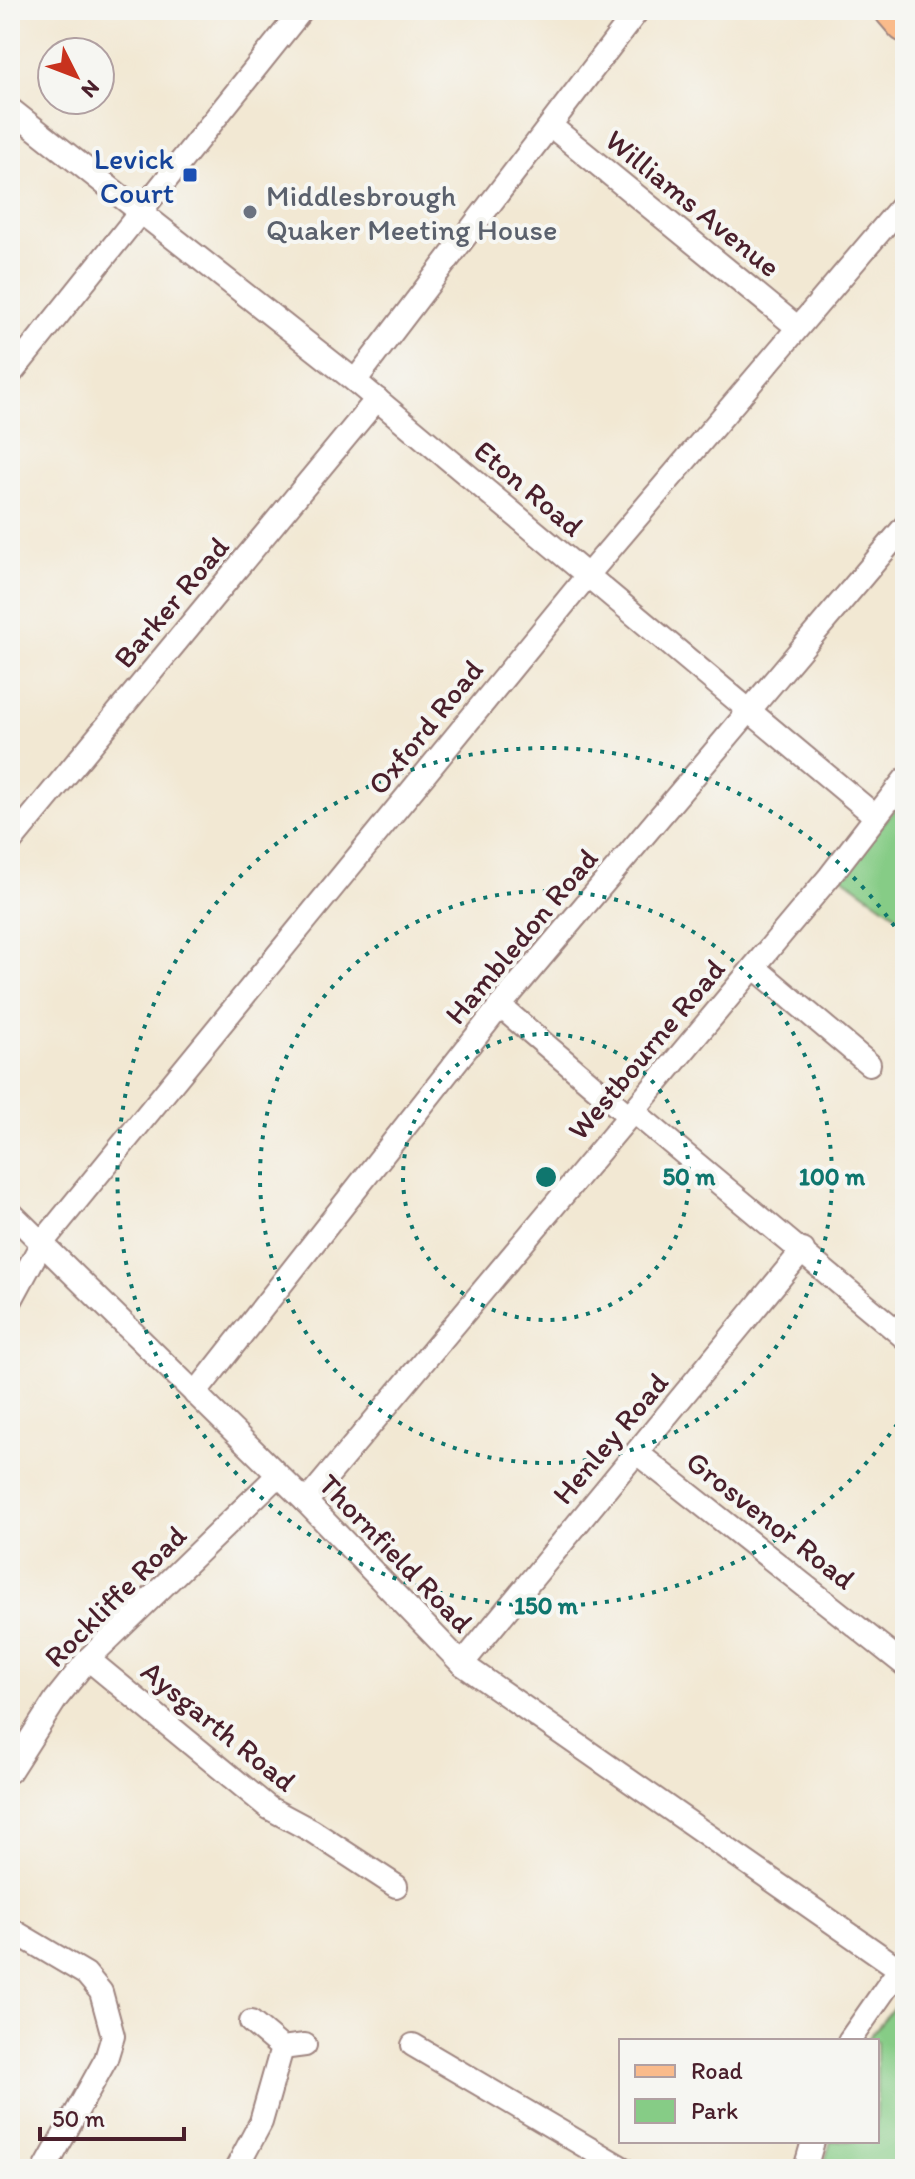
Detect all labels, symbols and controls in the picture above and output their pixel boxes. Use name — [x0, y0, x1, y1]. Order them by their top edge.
north arrow — [36, 36, 116, 116]
text: N — [75, 74, 105, 104]
street label: Williams Avenue — [598, 121, 788, 285]
place label: Levick Court — [94, 140, 174, 211]
marker: Levick Court — [181, 166, 199, 184]
place label: Middlesbrough Quaker Meeting House — [266, 177, 558, 248]
marker: Middlesbrough Quaker Meeting House — [241, 203, 259, 221]
street label: Eton Road — [467, 432, 591, 544]
street label: Barker Road — [105, 528, 237, 675]
street label: Oxford Road — [359, 652, 491, 802]
street label: Hambledon Road — [436, 840, 606, 1032]
street label: Westbourne Road — [559, 951, 733, 1147]
text: 50 m — [663, 1162, 716, 1191]
text: 100 m — [799, 1162, 866, 1191]
centre of rings — [532, 1163, 560, 1191]
street label: Henley Road — [544, 1364, 676, 1512]
street label: Grosvenor Road — [679, 1443, 863, 1597]
street label: Thornfield Road — [311, 1466, 481, 1640]
street label: Rockliffe Road — [36, 1517, 194, 1675]
text: 150 m — [514, 1591, 579, 1620]
street label: Aysgarth Road — [134, 1652, 304, 1800]
legend — [619, 2039, 879, 2143]
text: Road — [691, 2056, 743, 2085]
scale bar — [40, 2091, 184, 2141]
text: Park — [691, 2096, 738, 2125]
text: 50 m — [52, 2104, 105, 2133]

